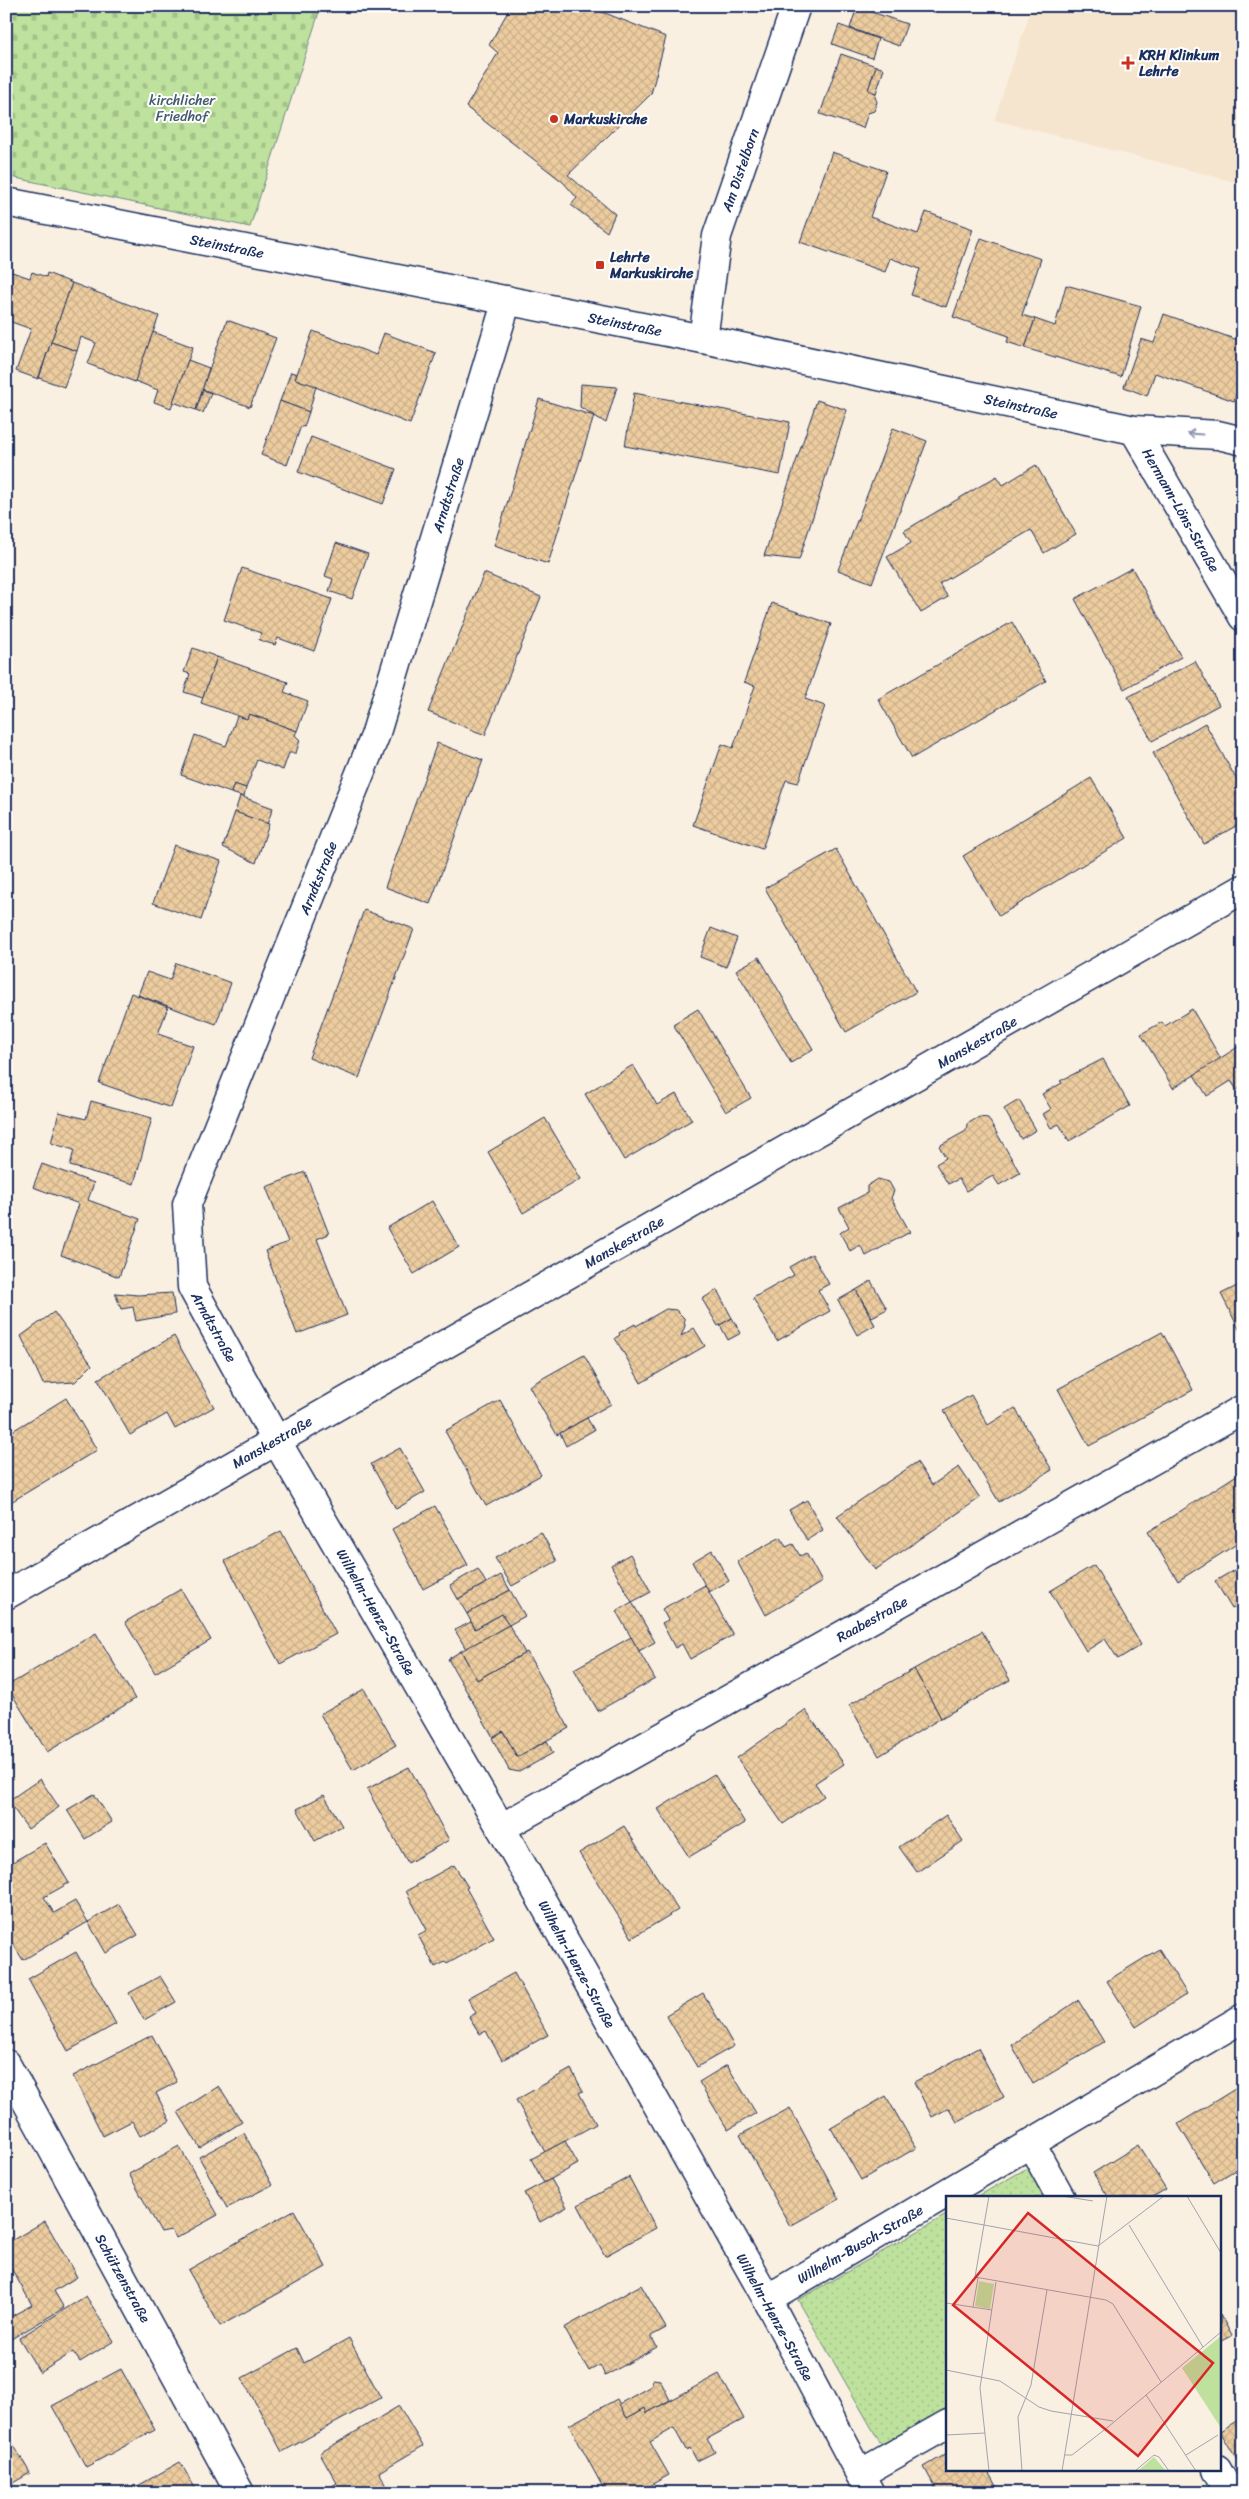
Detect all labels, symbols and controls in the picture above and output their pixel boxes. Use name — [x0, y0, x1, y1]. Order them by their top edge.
place label: KRH Klinkum Lehrte — [1138, 43, 1219, 84]
marker: KRH Klinkum Lehrte — [1121, 56, 1135, 70]
park label: kirchlicher Friedhof — [149, 88, 216, 129]
place label: Markuskirche — [563, 107, 648, 132]
marker: Markuskirche — [548, 113, 560, 125]
street label: Am Distelborn — [714, 125, 767, 216]
street label: Steinstraße — [188, 227, 266, 266]
place label: Lehrte Markuskirche — [609, 245, 694, 286]
marker: Lehrte Markuskirche — [594, 259, 606, 271]
street label: Steinstraße — [586, 305, 664, 344]
street label: Steinstraße — [982, 386, 1060, 427]
one-way arrow — [1187, 429, 1203, 438]
street label: Hermann-Löns-Straße — [1135, 443, 1226, 577]
street label: Arndtstraße — [425, 454, 472, 537]
street label: Arndtstraße — [292, 837, 345, 920]
street label: Manskestraße — [932, 1009, 1022, 1076]
street label: Manskestraße — [579, 1209, 669, 1276]
street label: Arndtstraße — [183, 1286, 243, 1367]
street label: Manskestraße — [227, 1409, 317, 1476]
street label: Wilhelm-Henze-Straße — [329, 1544, 422, 1681]
street label: Raabestraße — [832, 1589, 913, 1649]
street label: Wilhelm-Henze-Straße — [531, 1896, 622, 2033]
inset map — [946, 2196, 1222, 2472]
street label: Wilhelm-Busch-Straße — [792, 2198, 928, 2291]
street label: Schützenstraße — [88, 2229, 158, 2328]
street label: Wilhelm-Henze-Straße — [729, 2249, 820, 2386]

